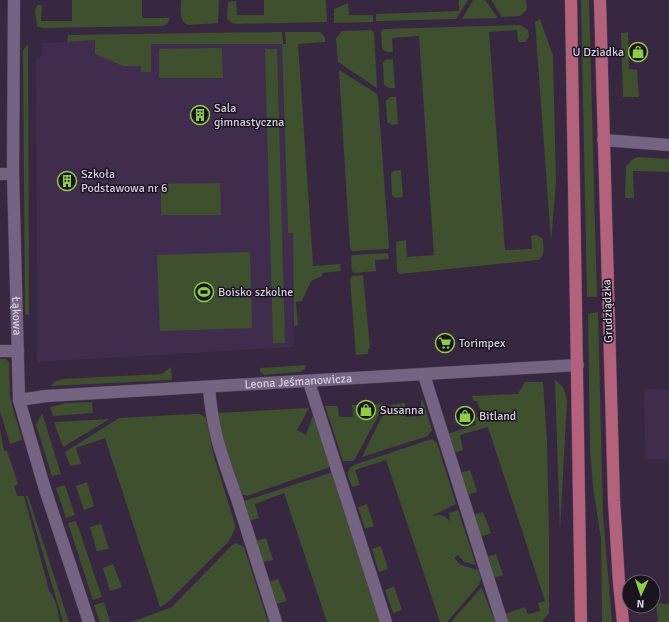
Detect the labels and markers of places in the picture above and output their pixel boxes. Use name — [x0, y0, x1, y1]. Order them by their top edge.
shop icon: U Dziadka — [627, 41, 649, 63]
place label: U Dziadka — [573, 45, 624, 60]
place label: Sala gimnastyczna — [214, 101, 284, 130]
building icon: Sala gimnastyczna — [189, 104, 211, 126]
place label: Szkoła Podstawowa nr 6 — [81, 167, 167, 196]
building icon: Szkoła Podstawowa nr 6 — [56, 170, 78, 192]
sports icon: Boisko szkolne — [193, 281, 215, 303]
place label: Boisko szkolne — [218, 285, 293, 300]
supermarket icon: Torimpex — [434, 332, 456, 354]
place label: Torimpex — [459, 336, 506, 351]
shop icon: Susanna — [355, 399, 377, 421]
place label: Susanna — [380, 403, 424, 418]
shop icon: Bitland — [454, 405, 476, 427]
place label: Bitland — [479, 409, 516, 424]

